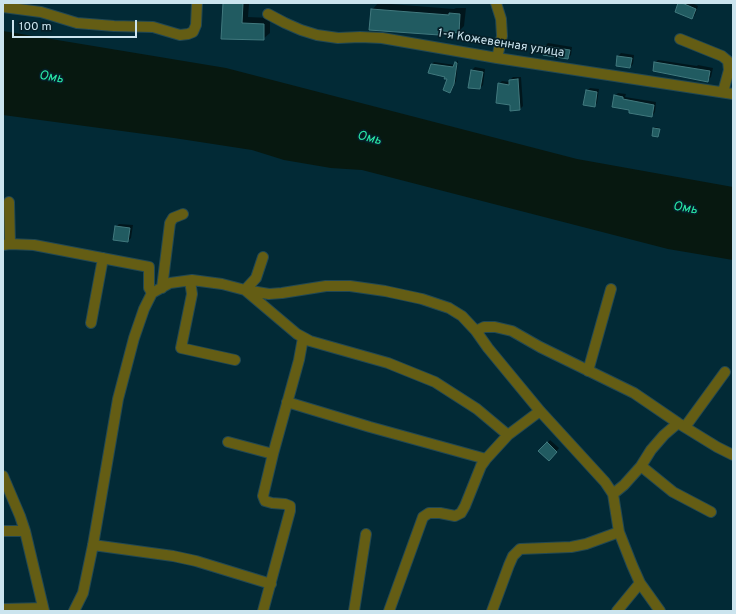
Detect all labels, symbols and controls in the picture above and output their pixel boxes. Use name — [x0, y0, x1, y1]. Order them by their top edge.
scale bar — [14, 12, 139, 38]
text: 100 m — [19, 19, 52, 35]
street label: 1-я Кожевенная улица — [437, 27, 565, 61]
water label: Омь — [38, 68, 64, 88]
water label: Омь — [355, 128, 383, 150]
water label: Омь — [672, 199, 698, 219]

